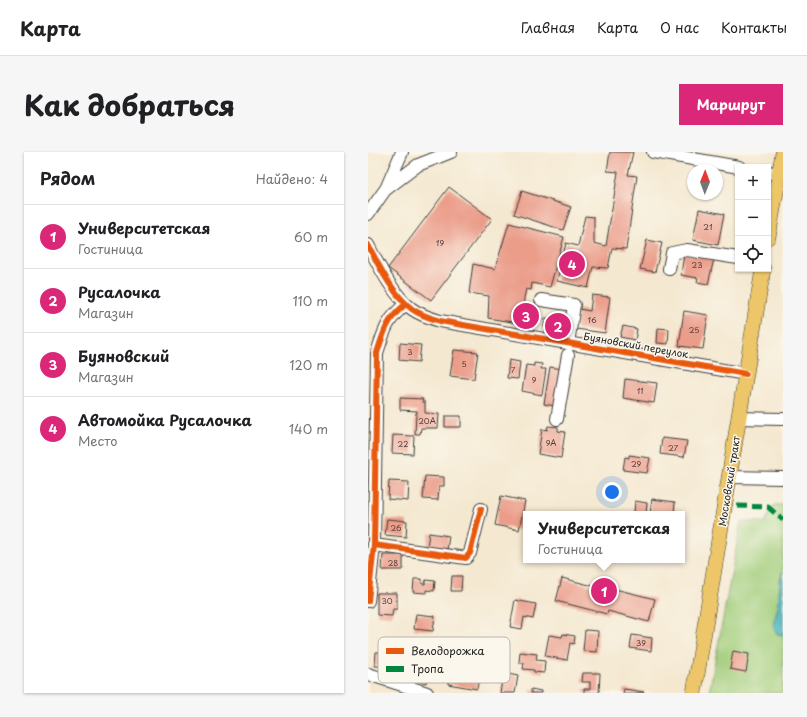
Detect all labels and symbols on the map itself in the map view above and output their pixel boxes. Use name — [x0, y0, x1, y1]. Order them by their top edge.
north arrow — [687, 164, 723, 200]
house number: 21 — [703, 221, 713, 233]
house number: 19 — [436, 237, 444, 249]
pin: 4 — [559, 249, 585, 279]
house number: 23 — [692, 259, 702, 271]
pin: 3 — [513, 301, 539, 331]
pin: 2 — [545, 311, 571, 341]
house number: 16 — [587, 314, 597, 326]
house number: 25 — [689, 324, 699, 336]
street label: Буяновский переулок — [582, 328, 690, 362]
house number: 3 — [407, 346, 413, 358]
house number: 5 — [461, 358, 467, 370]
house number: 7 — [511, 364, 516, 376]
house number: 9 — [532, 374, 537, 386]
house number: 11 — [637, 385, 643, 397]
house number: 20А — [418, 415, 436, 427]
street label: Московский тракт — [714, 434, 743, 527]
house number: 9А — [546, 437, 556, 449]
house number: 22 — [398, 438, 408, 450]
house number: 27 — [668, 442, 678, 454]
house number: 29 — [631, 458, 641, 470]
your location — [602, 482, 622, 502]
house number: 26 — [391, 522, 402, 534]
house number: 28 — [388, 557, 398, 569]
pin: 1 — [591, 576, 617, 606]
house number: 30 — [381, 595, 393, 607]
legend — [378, 637, 510, 683]
house number: 39 — [636, 637, 646, 649]
text: Велодорожка — [411, 642, 484, 659]
text: Тропа — [411, 660, 444, 677]

